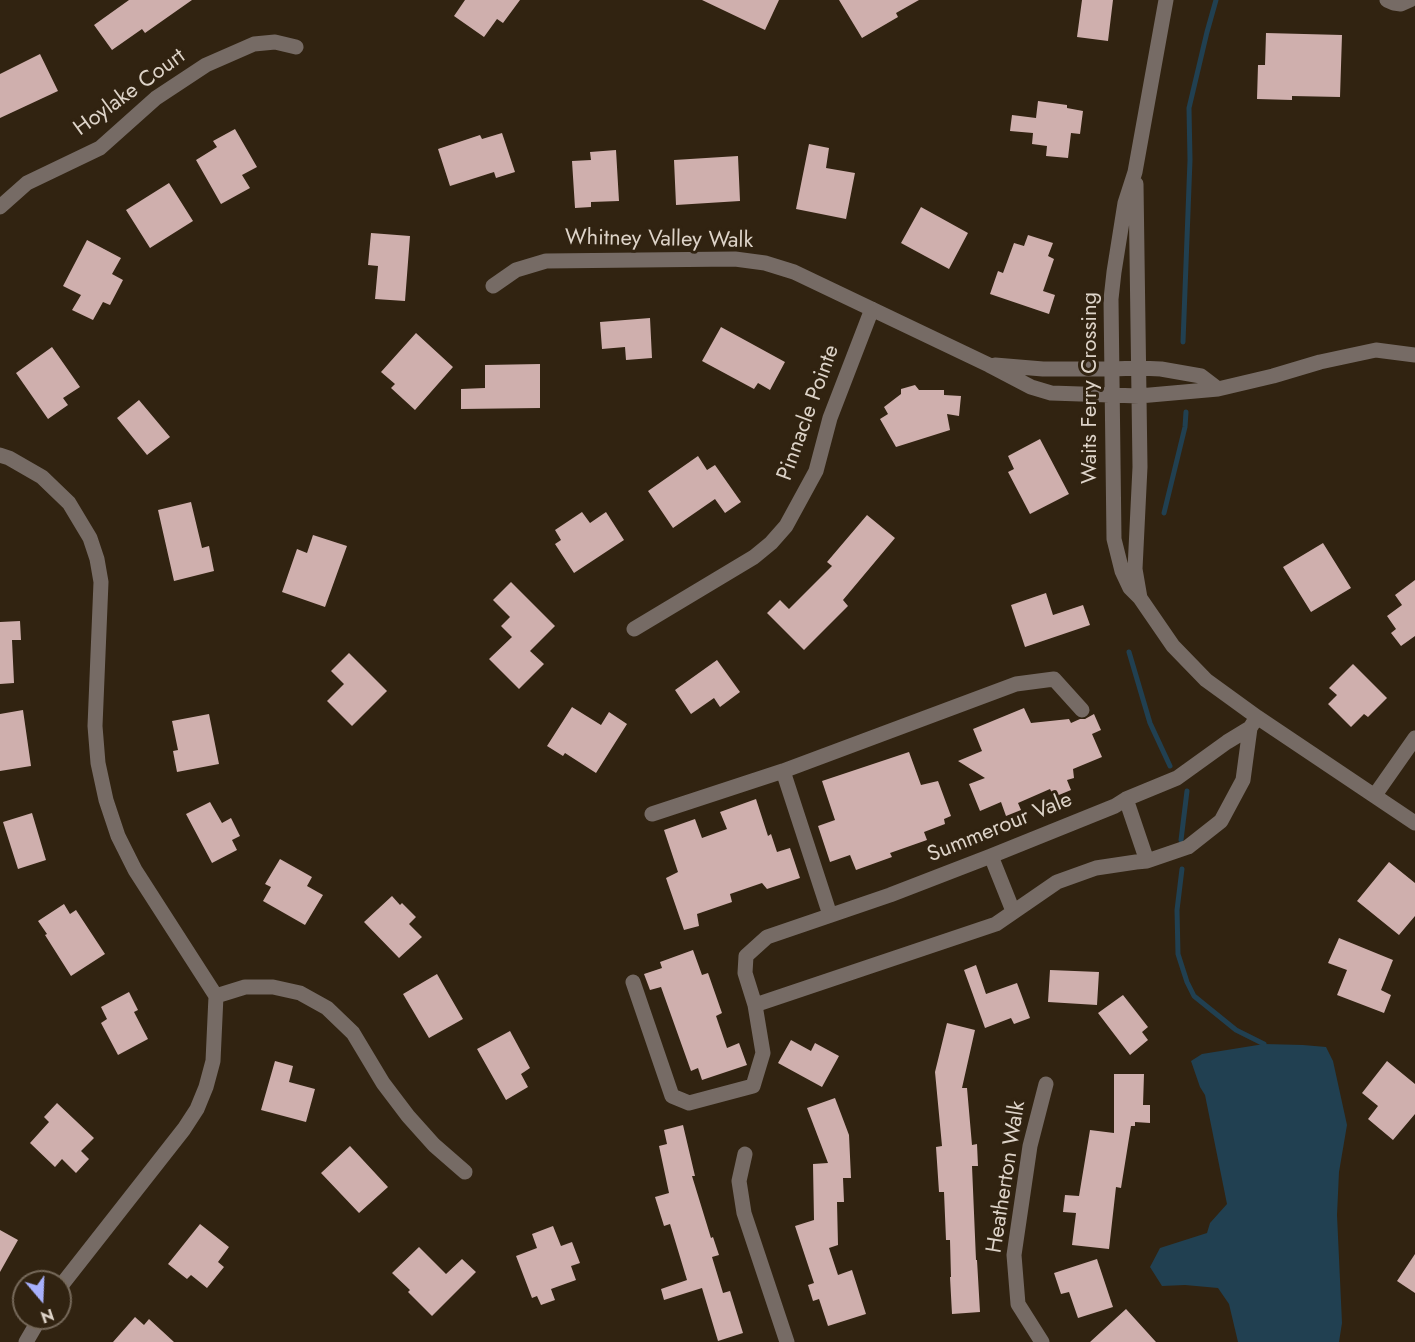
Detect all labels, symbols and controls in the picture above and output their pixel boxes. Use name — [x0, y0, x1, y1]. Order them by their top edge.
street label: Hoylake Court — [69, 44, 191, 142]
street label: Whitney Valley Walk — [565, 225, 753, 255]
street label: Waits Ferry Crossing — [1078, 292, 1104, 484]
street label: Pinnacle Pointe — [772, 342, 846, 484]
street label: Summerour Vale — [924, 787, 1076, 869]
street label: Heatherton Walk — [982, 1099, 1032, 1255]
north arrow — [12, 1270, 72, 1330]
text: N — [38, 1303, 57, 1329]

